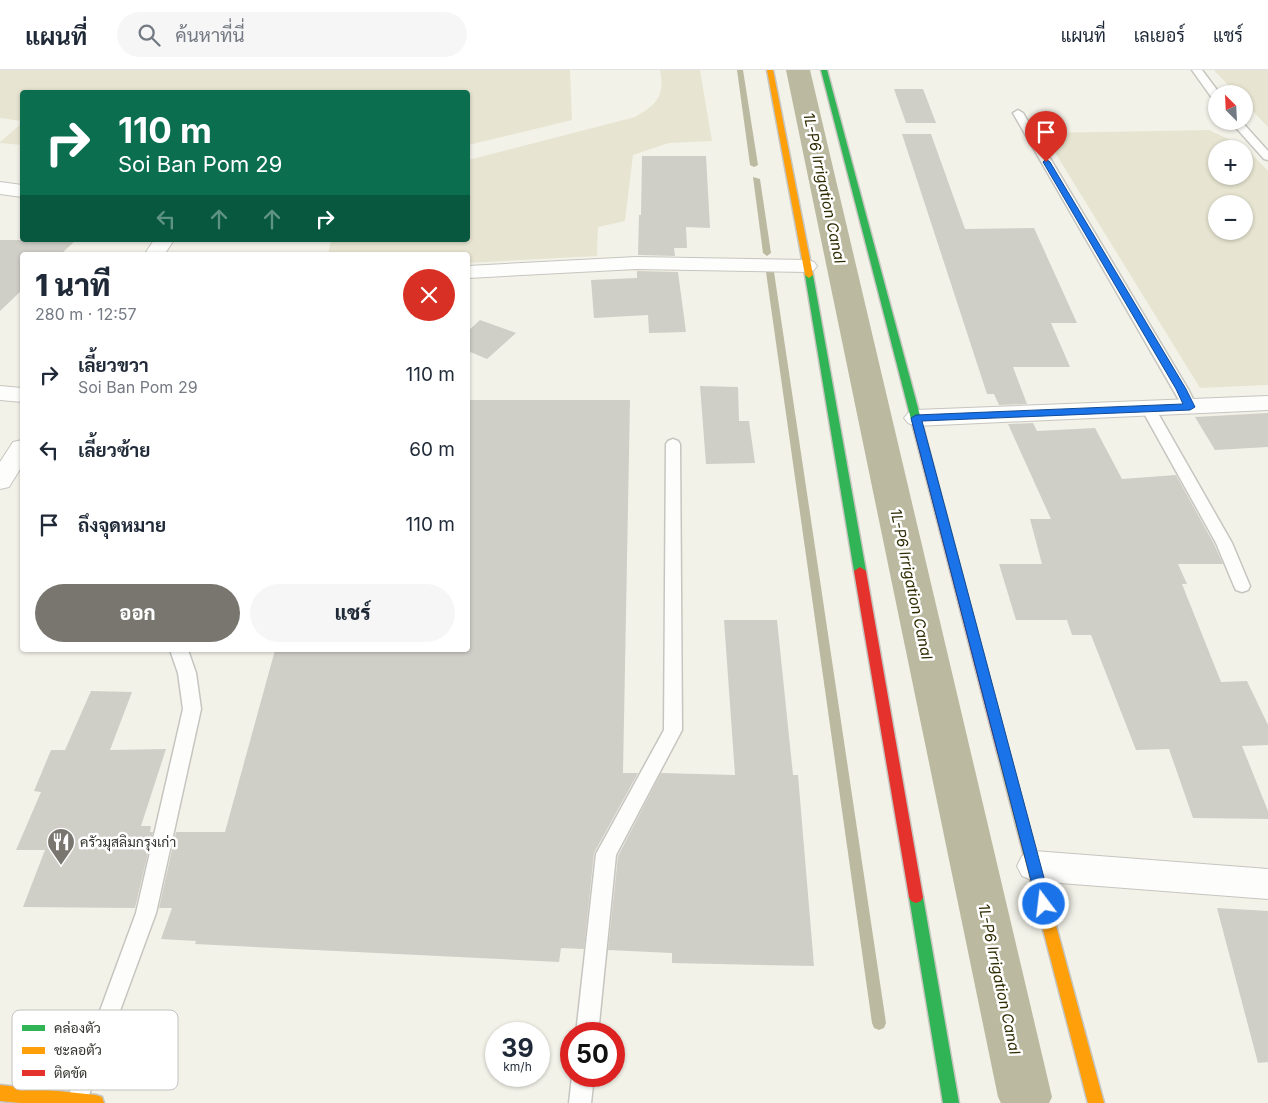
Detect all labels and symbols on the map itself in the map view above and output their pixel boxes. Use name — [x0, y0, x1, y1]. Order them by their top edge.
north arrow — [1208, 85, 1252, 130]
water label: 1L-P6 Irrigation Canal — [799, 111, 850, 265]
pin — [1025, 111, 1067, 162]
water label: 1L-P6 Irrigation Canal — [886, 507, 937, 661]
restaurant icon: ครัวมุสลิมกรุงเก่า — [46, 827, 76, 866]
place label: ครัวมุสลิมกรุงเก่า — [80, 833, 176, 852]
position arrow — [1017, 877, 1069, 929]
water label: 1L-P6 Irrigation Canal — [974, 902, 1025, 1056]
legend — [12, 1010, 178, 1090]
text: คล่องตัว — [54, 1019, 101, 1036]
speed limit sign: 50 — [560, 1022, 625, 1087]
text: ชะลอตัว — [54, 1041, 102, 1058]
text: ติดขัด — [54, 1064, 87, 1081]

